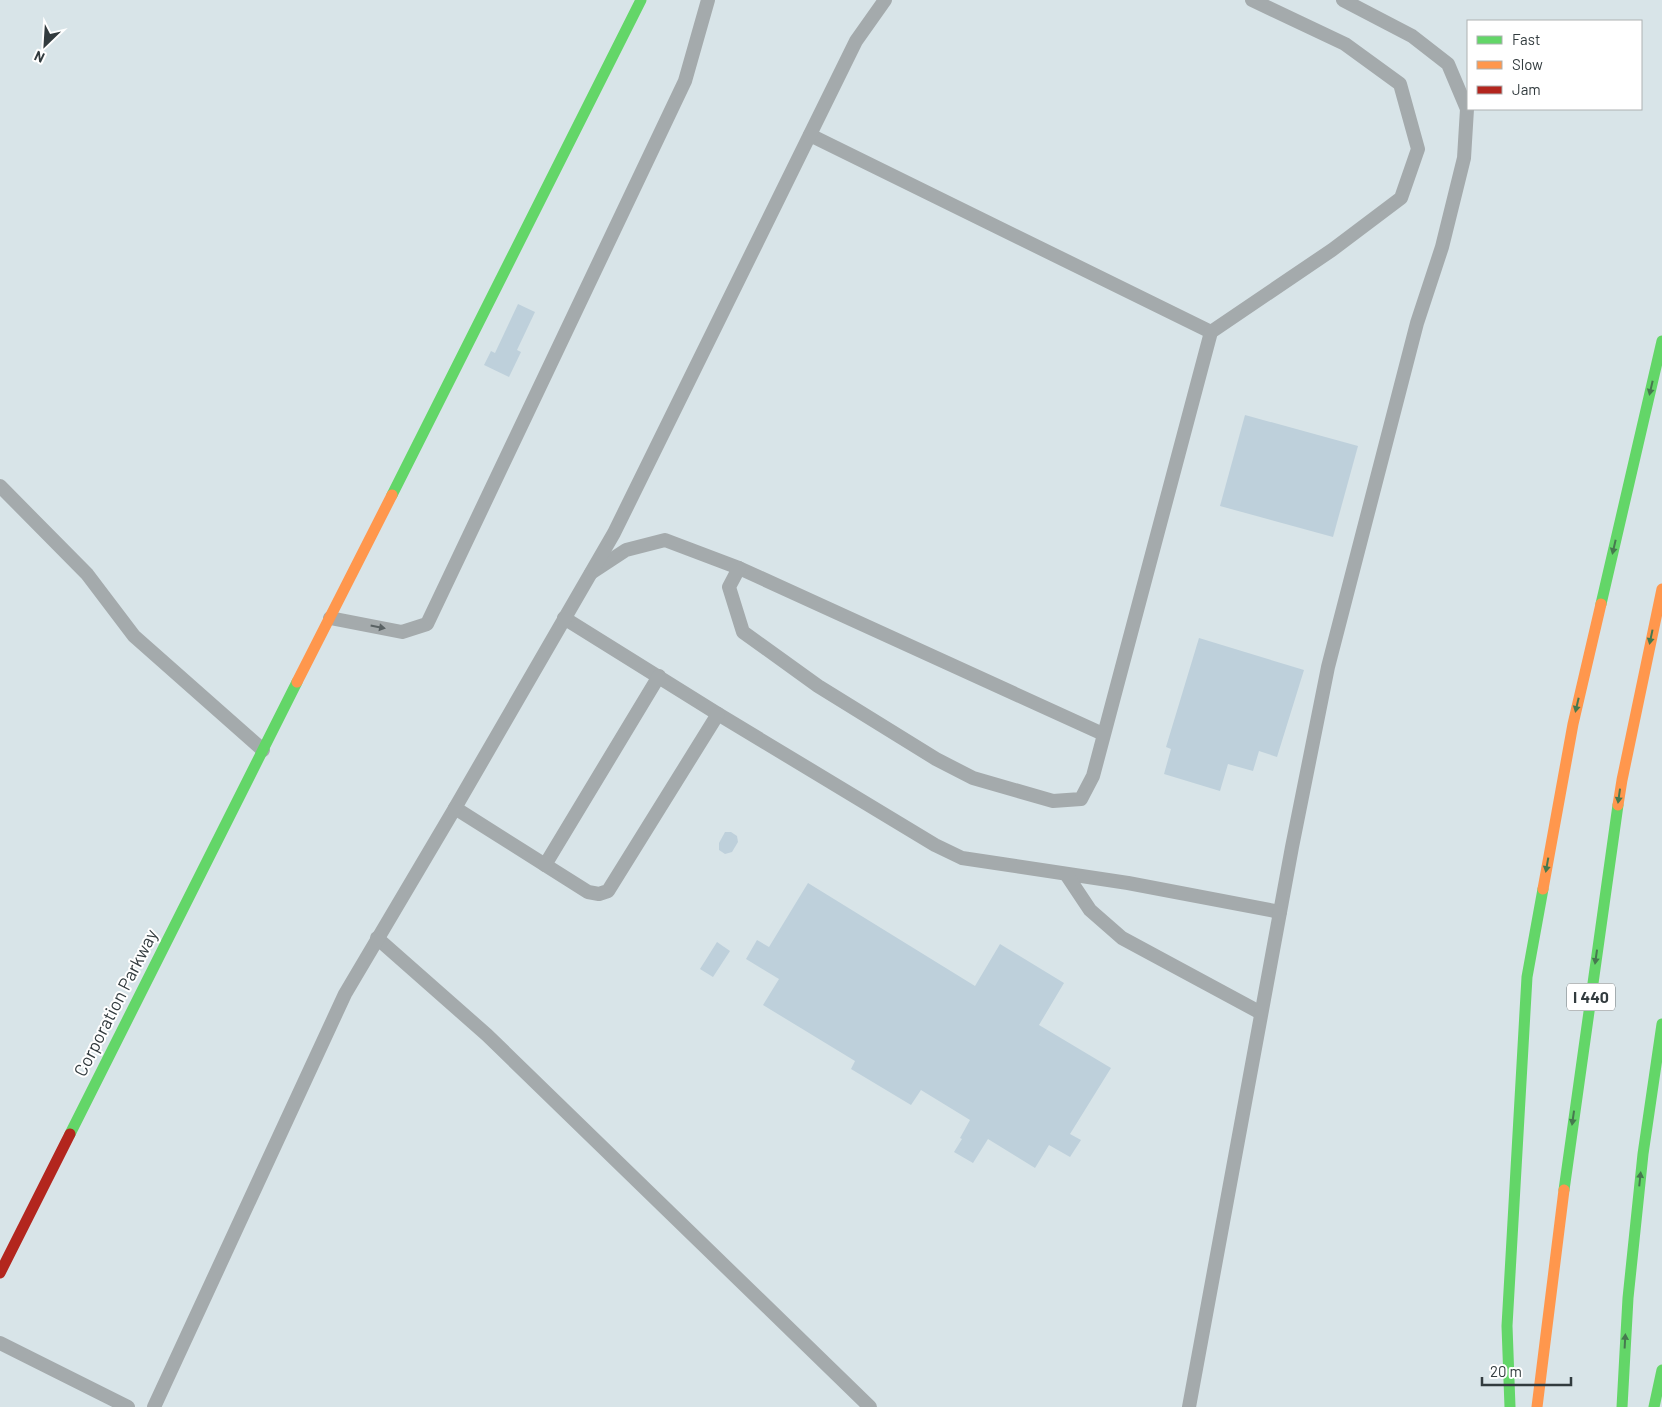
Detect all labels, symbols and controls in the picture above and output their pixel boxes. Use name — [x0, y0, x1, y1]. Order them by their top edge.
north arrow — [20, 20, 70, 70]
legend — [1467, 20, 1642, 110]
text: Fast — [1512, 30, 1540, 48]
text: N — [31, 48, 47, 67]
text: Slow — [1512, 55, 1543, 73]
text: Jam — [1512, 80, 1541, 98]
one-way arrow — [1647, 381, 1655, 396]
one-way arrow — [1610, 539, 1618, 554]
one-way arrow — [370, 624, 386, 632]
one-way arrow — [1647, 629, 1655, 644]
one-way arrow — [1573, 697, 1581, 713]
one-way arrow — [1615, 788, 1623, 804]
one-way arrow — [1543, 857, 1551, 873]
street label: Corporation Parkway — [68, 925, 162, 1080]
one-way arrow — [1592, 949, 1600, 965]
road number: I 440 — [1567, 984, 1615, 1010]
one-way arrow — [1569, 1110, 1577, 1126]
one-way arrow — [1636, 1171, 1644, 1187]
one-way arrow — [1622, 1333, 1630, 1349]
scale bar — [1482, 1354, 1571, 1386]
text: 20 m — [1490, 1362, 1522, 1380]

